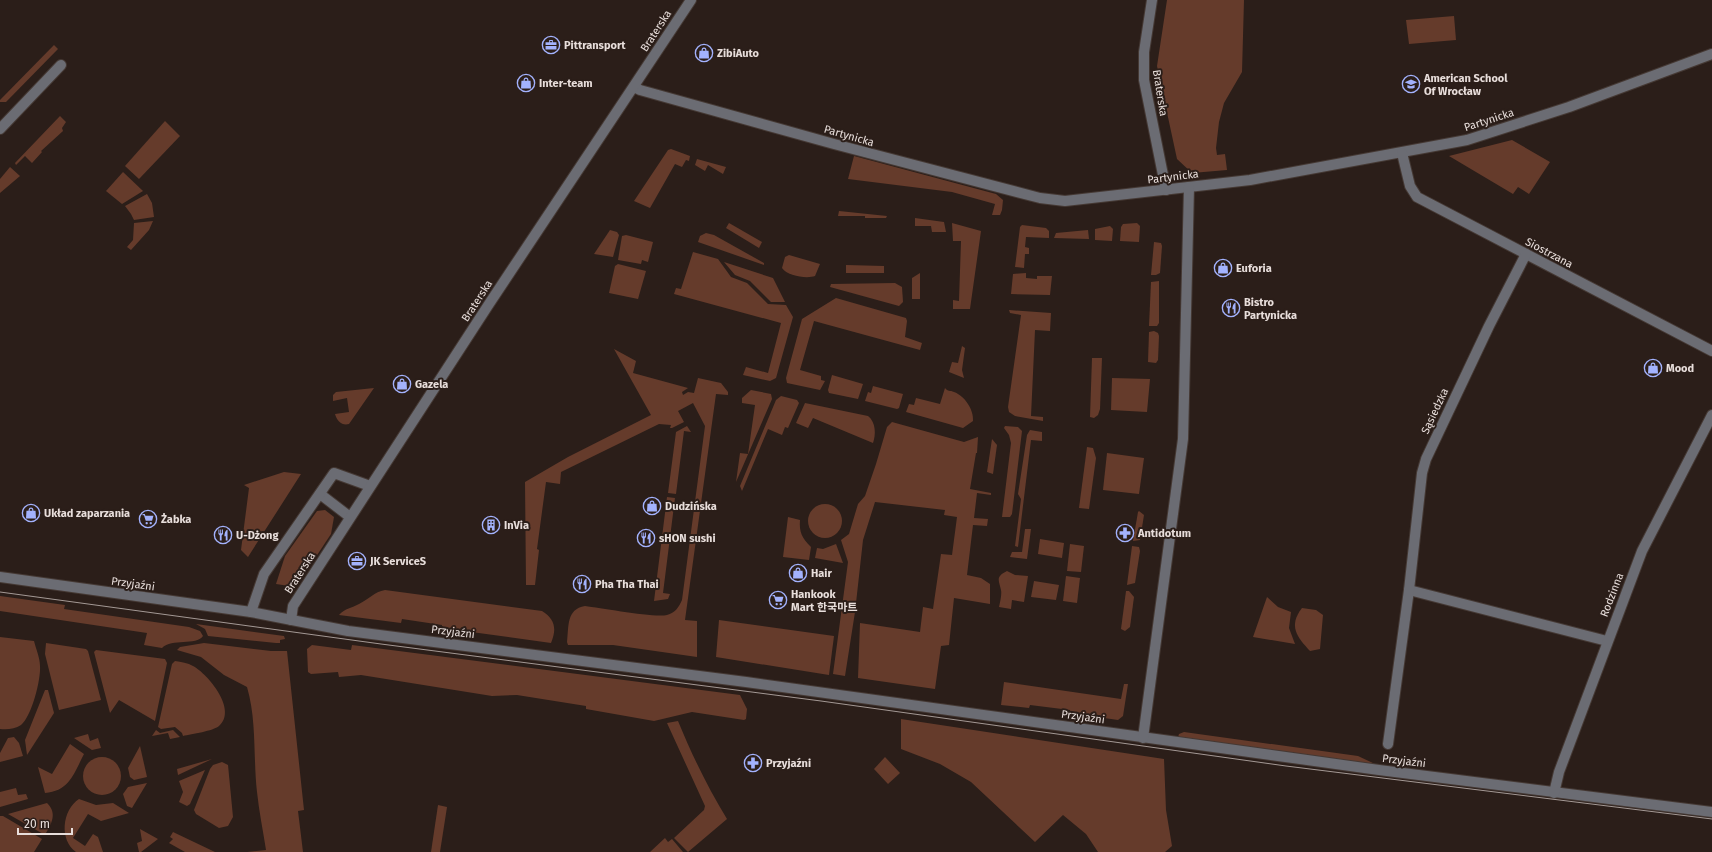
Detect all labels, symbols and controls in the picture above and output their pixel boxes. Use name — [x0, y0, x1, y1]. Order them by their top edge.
street label: Braterska — [638, 8, 674, 54]
office icon: Pittransport — [541, 35, 561, 55]
place label: Pittransport — [564, 39, 626, 52]
shop icon: ZibiAuto — [694, 43, 714, 63]
place label: ZibiAuto — [717, 47, 760, 60]
street label: Braterska — [1150, 69, 1170, 117]
place label: American School Of Wrocław — [1423, 72, 1508, 98]
shop icon: Inter-team — [516, 73, 536, 93]
school or university icon: American School Of Wrocław — [1401, 74, 1421, 94]
place label: Inter-team — [539, 77, 593, 90]
street label: Partynicka — [1462, 106, 1516, 134]
street label: Partynicka — [822, 123, 876, 149]
street label: Partynicka — [1147, 167, 1199, 187]
street label: Siostrzana — [1523, 235, 1575, 271]
shop icon: Euforia — [1213, 258, 1233, 278]
place label: Euforia — [1236, 262, 1272, 275]
street label: Braterska — [459, 278, 495, 324]
place label: Bistro Partynicka — [1244, 296, 1297, 322]
restaurant icon: Bistro Partynicka — [1221, 298, 1241, 318]
shop icon: Mood — [1643, 358, 1663, 378]
place label: Mood — [1666, 362, 1694, 375]
shop icon: Gazela — [392, 374, 412, 394]
place label: Gazela — [415, 378, 448, 391]
street label: Sąsiedzka — [1419, 386, 1451, 436]
shop icon: Dudzińska — [642, 496, 662, 516]
place label: Dudzińska — [665, 500, 717, 513]
shop icon: Układ zaparzania — [21, 503, 41, 523]
place label: Układ zaparzania — [44, 507, 130, 520]
supermarket icon: Żabka — [138, 509, 158, 529]
place label: Żabka — [161, 513, 191, 526]
building icon: InVia — [481, 515, 501, 535]
place label: InVia — [504, 519, 529, 532]
pharmacy icon: Antidotum — [1115, 523, 1135, 543]
restaurant icon: U-Dżong — [213, 525, 233, 545]
place label: Antidotum — [1137, 527, 1191, 540]
restaurant icon: sHON sushi — [636, 528, 656, 548]
place label: U-Dżong — [236, 529, 279, 542]
place label: sHON sushi — [659, 532, 716, 545]
street label: Braterska — [282, 550, 318, 596]
office icon: JK ServiceS — [347, 551, 367, 571]
place label: JK ServiceS — [369, 555, 427, 568]
shop icon: Hair — [788, 563, 808, 583]
place label: Hair — [811, 567, 832, 580]
street label: Rodzinna — [1598, 571, 1626, 619]
restaurant icon: Pha Tha Thai — [572, 574, 592, 594]
street label: Przyjaźni — [110, 575, 156, 593]
place label: Pha Tha Thai — [595, 578, 659, 591]
place label: Hankook Mart 한국마트 — [791, 588, 857, 614]
supermarket icon: Hankook Mart 한국마트 — [768, 590, 788, 610]
street label: Przyjaźni — [430, 623, 476, 641]
street label: Przyjaźni — [1060, 708, 1106, 726]
street label: Przyjaźni — [1381, 752, 1427, 770]
pharmacy icon: Przyjaźni — [743, 753, 763, 773]
place label: Przyjaźni — [766, 757, 811, 770]
scale bar — [18, 810, 72, 836]
text: 20 m — [24, 817, 50, 831]

